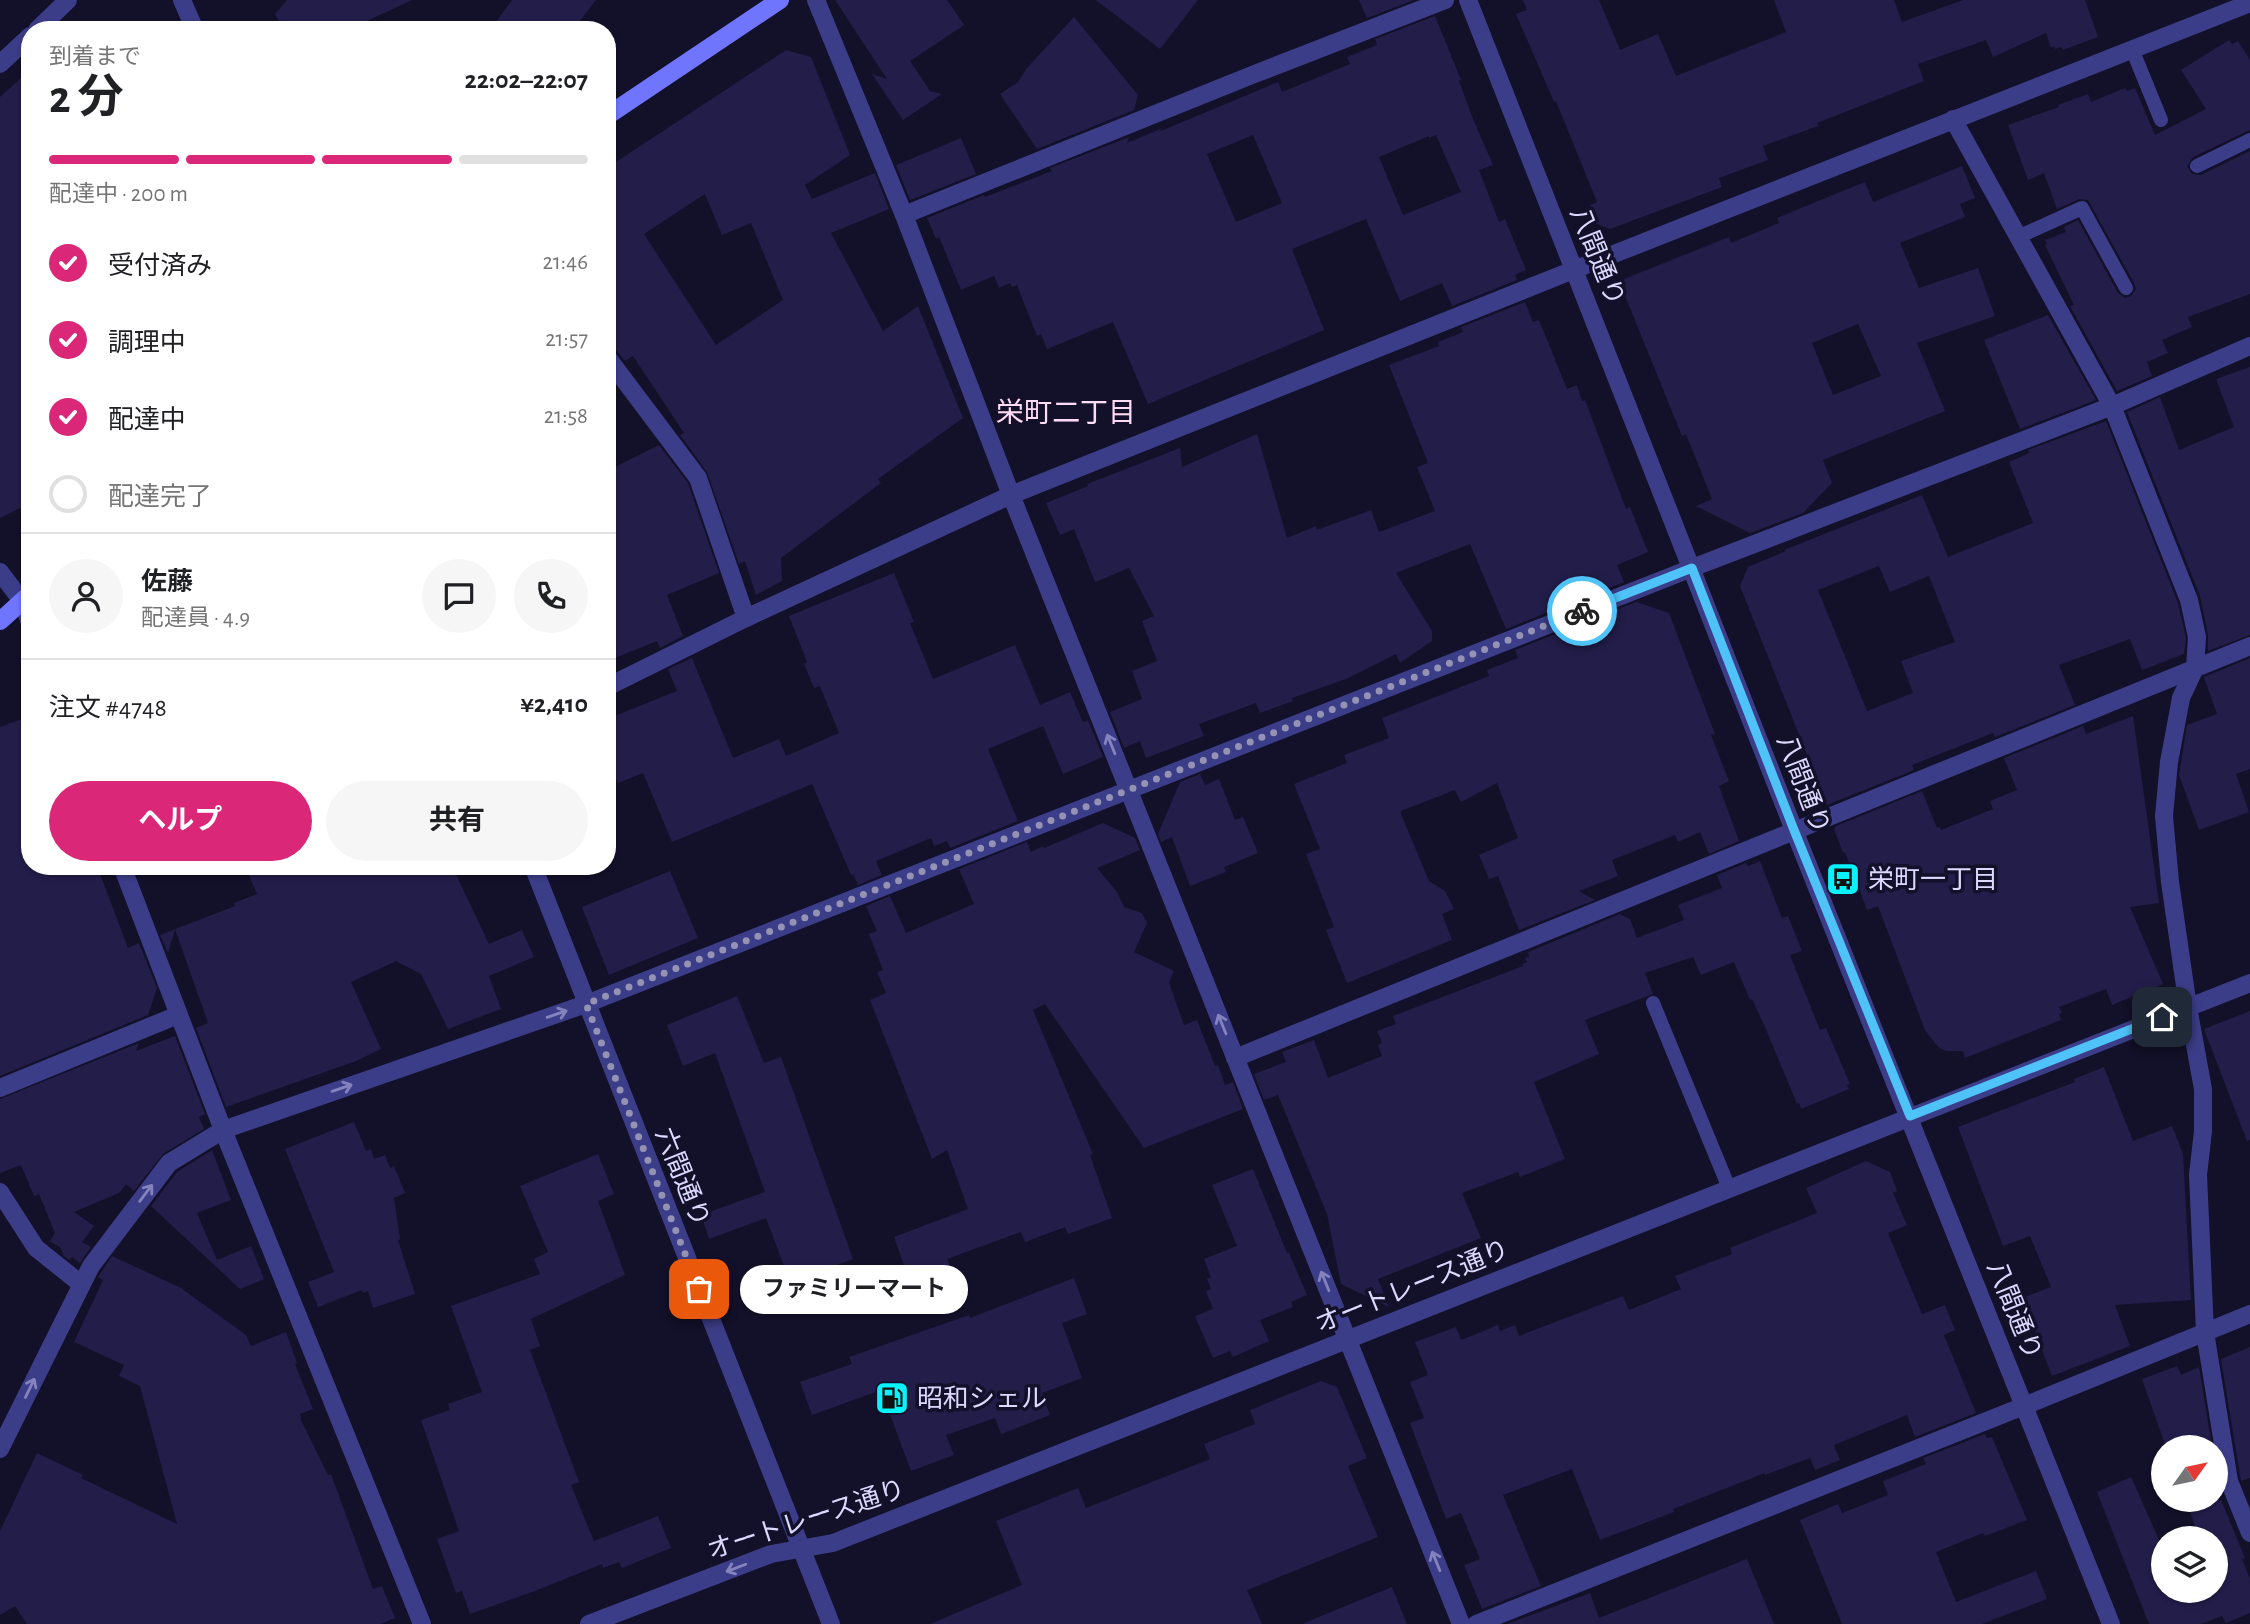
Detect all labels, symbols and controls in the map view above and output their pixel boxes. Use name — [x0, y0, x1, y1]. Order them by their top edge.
text: 到着まで — [49, 46, 141, 69]
text: 22:02–22:07 — [465, 67, 588, 93]
text: 2 分 — [49, 75, 124, 121]
text: 配達中 · 200 m — [49, 183, 188, 206]
street label: 八間通り — [1566, 203, 1630, 309]
icon: check — [49, 244, 87, 282]
text: 21:46 — [542, 251, 588, 274]
text: 受付済み — [108, 253, 212, 279]
icon: check — [49, 321, 87, 359]
text: 21:57 — [545, 328, 588, 351]
text: 調理中 — [108, 330, 186, 356]
icon: check — [49, 398, 87, 436]
district label: 栄町二丁目 — [996, 398, 1136, 428]
text: 21:58 — [544, 405, 588, 428]
text: 配達中 — [108, 407, 186, 433]
text: 配達完了 — [108, 484, 212, 510]
button: person — [49, 559, 123, 633]
button: chat — [422, 559, 496, 633]
button: phone — [514, 559, 588, 633]
text: 佐藤 — [141, 569, 193, 595]
courier — [1547, 576, 1617, 646]
icon: bike — [1563, 592, 1601, 630]
text: 配達員 · 4.9 — [141, 607, 250, 630]
text: ¥2,410 — [520, 691, 588, 717]
text: 注文 #4748 — [49, 695, 167, 721]
street label: 八間通り — [1772, 731, 1835, 838]
one-way arrow — [1103, 734, 1116, 756]
button: ヘルプ — [49, 781, 312, 861]
button: 共有 — [326, 781, 588, 861]
bus stop icon: 栄町一丁目 — [1824, 860, 1862, 898]
place label: 栄町一丁目 — [1868, 866, 1998, 893]
pin — [2132, 987, 2192, 1047]
icon: home — [2143, 998, 2181, 1036]
one-way arrow — [546, 1007, 568, 1019]
one-way arrow — [1214, 1014, 1227, 1036]
one-way arrow — [331, 1081, 353, 1093]
street label: 六間通り — [651, 1124, 715, 1230]
one-way arrow — [139, 1184, 154, 1203]
street label: オートレース通り — [1311, 1235, 1513, 1338]
street label: 八間通り — [1983, 1257, 2047, 1363]
pin — [669, 1259, 729, 1319]
callout: ファミリーマート — [741, 1264, 968, 1314]
icon: bag — [680, 1270, 718, 1308]
one-way arrow — [1318, 1270, 1331, 1292]
text: ファミリーマート — [762, 1278, 946, 1301]
one-way arrow — [24, 1378, 38, 1399]
fuel station icon: 昭和シェル — [873, 1379, 911, 1417]
place label: 昭和シェル — [917, 1385, 1047, 1412]
north arrow — [2151, 1435, 2228, 1512]
map controls — [2151, 1435, 2228, 1603]
street label: オートレース通り — [704, 1475, 909, 1564]
button: layers — [2151, 1526, 2228, 1603]
one-way arrow — [1429, 1550, 1442, 1572]
one-way arrow — [726, 1562, 748, 1575]

